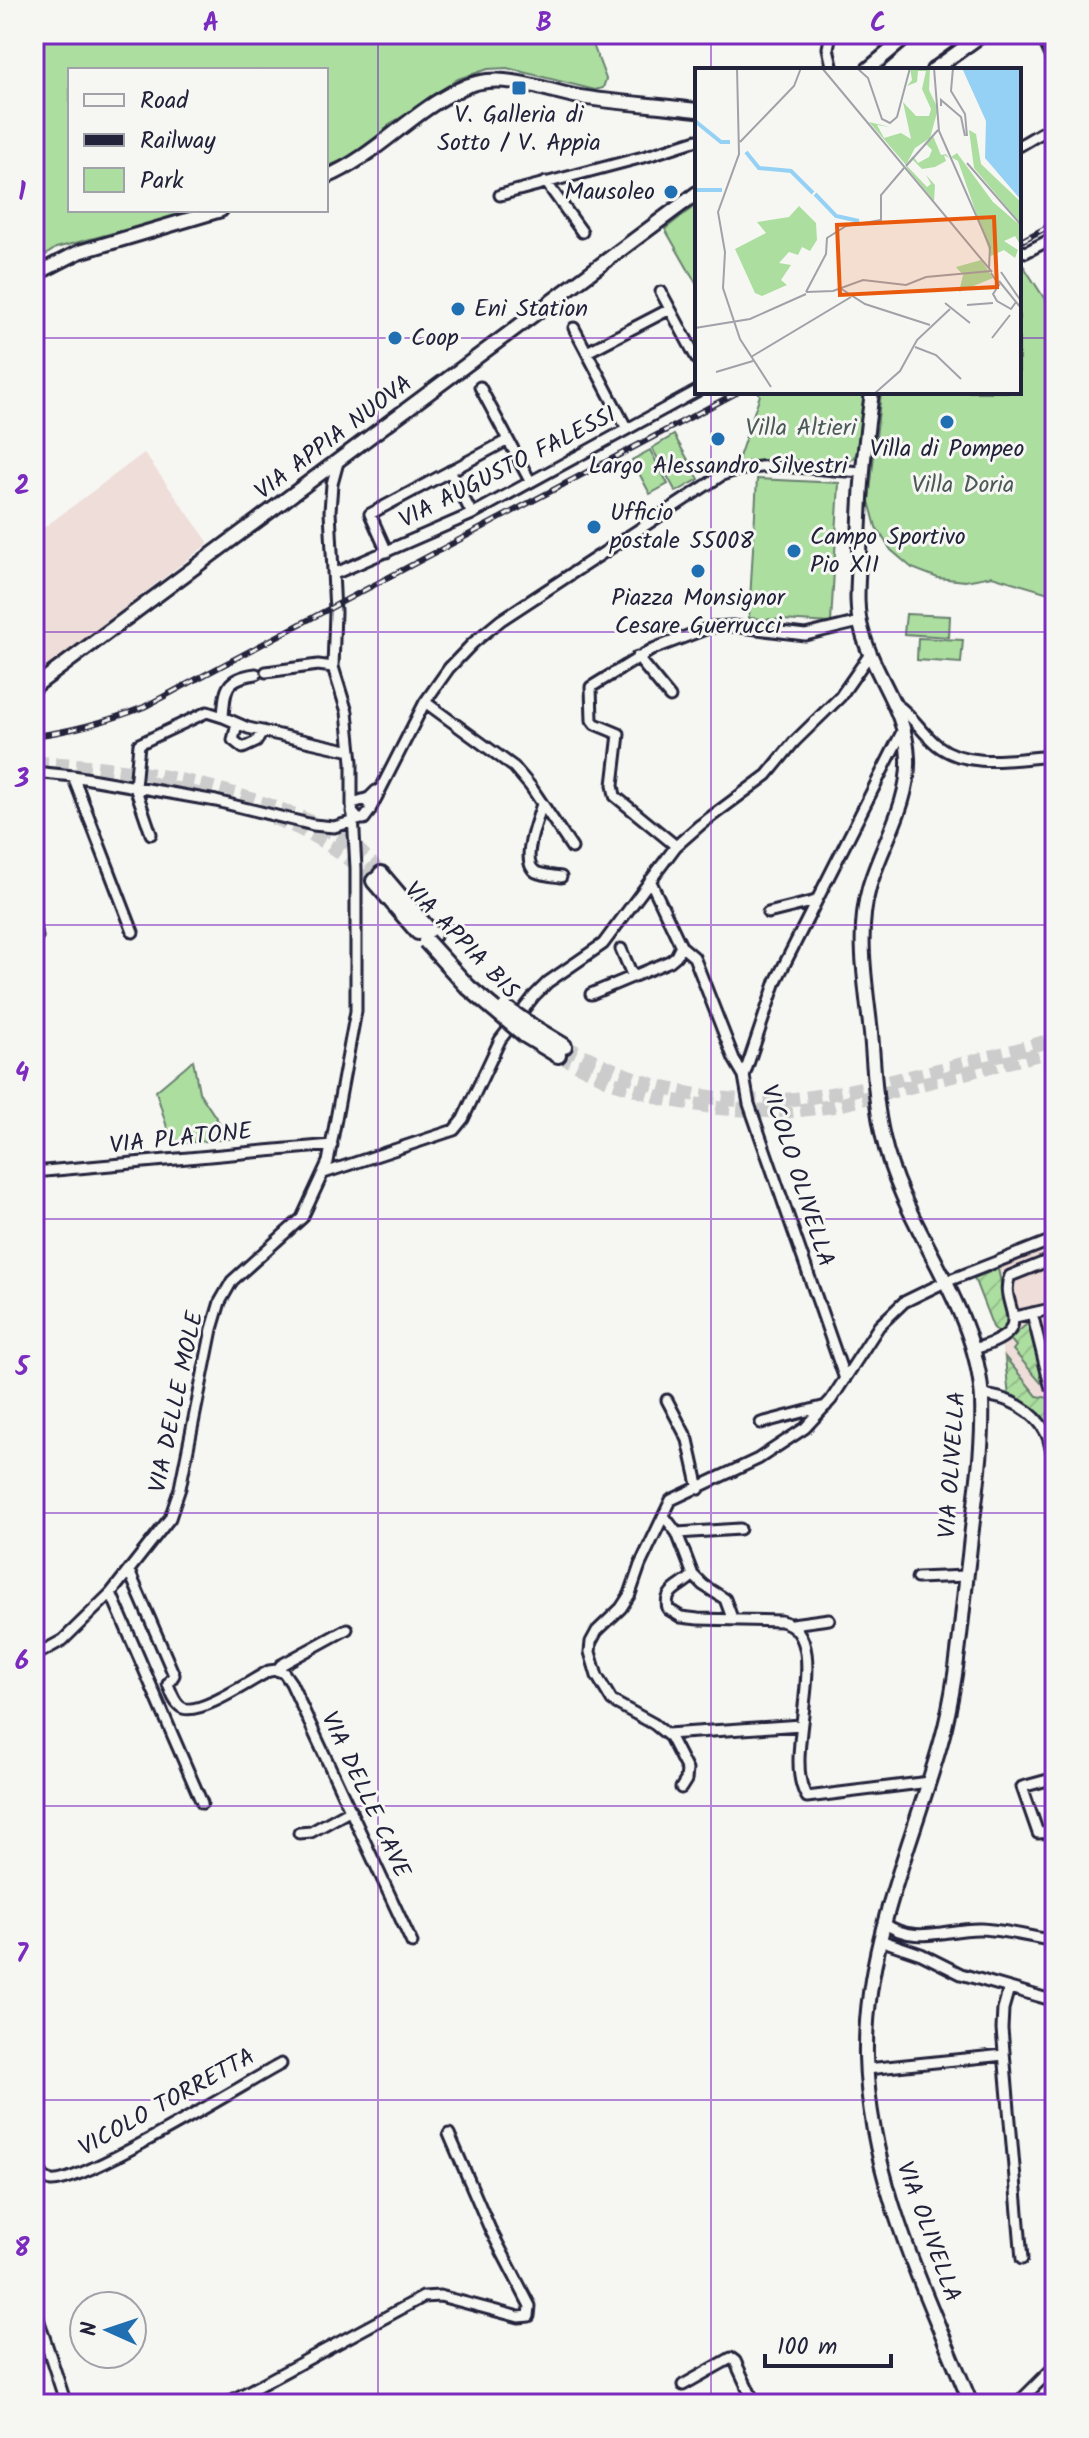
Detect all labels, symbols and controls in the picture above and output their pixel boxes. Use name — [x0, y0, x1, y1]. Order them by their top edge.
text: A — [203, 3, 219, 45]
text: B — [536, 3, 552, 45]
text: C — [870, 3, 886, 45]
legend — [68, 68, 328, 212]
inset map — [695, 68, 1021, 394]
marker: V. Galleria di Sotto / V. Appia — [510, 79, 528, 97]
text: Road — [140, 82, 189, 121]
place label: V. Galleria di Sotto / V. Appia — [437, 96, 601, 163]
text: Railway — [140, 122, 216, 161]
text: Park — [140, 162, 184, 201]
text: 1 — [18, 172, 26, 214]
place label: Mausoleo — [565, 173, 655, 212]
marker: Mausoleo — [662, 183, 680, 201]
place label: Eni Station — [474, 290, 588, 329]
marker: Eni Station — [449, 300, 467, 318]
place label: Coop — [411, 319, 459, 358]
marker: Coop — [386, 329, 404, 347]
street label: VIA APPIA NUOVA — [247, 365, 421, 511]
street label: VIA AUGUSTO FALESSI — [392, 396, 624, 540]
park label: Villa Altieri — [745, 409, 858, 448]
marker: Villa di Pompeo — [938, 413, 956, 431]
marker: Largo Alessandro Silvestri — [709, 430, 727, 448]
place label: Villa di Pompeo — [870, 430, 1024, 469]
place label: Largo Alessandro Silvestri — [589, 447, 849, 486]
text: 2 — [14, 466, 30, 508]
park label: Villa Doria — [912, 466, 1014, 505]
place label: Ufficio postale 55008 — [609, 494, 754, 561]
marker: Ufficio postale 55008 — [585, 518, 603, 536]
place label: Campo Sportivo Pio XII — [810, 518, 966, 585]
marker: Campo Sportivo Pio XII — [785, 542, 803, 560]
marker: Piazza Monsignor Cesare Guerrucci — [689, 562, 707, 580]
place label: Piazza Monsignor Cesare Guerrucci — [611, 579, 787, 646]
text: 3 — [14, 759, 29, 801]
street label: VIA APPIA BIS — [394, 873, 528, 1009]
text: 4 — [15, 1053, 29, 1095]
street label: VICOLO OLIVELLA — [749, 1080, 845, 1272]
street label: VIA PLATONE — [108, 1112, 255, 1166]
street label: VIA DELLE MOLE — [139, 1307, 215, 1496]
text: 5 — [14, 1347, 30, 1389]
street label: VIA OLIVELLA — [928, 1390, 978, 1540]
text: 6 — [15, 1641, 29, 1683]
street label: VIA DELLE CAVE — [309, 1705, 421, 1885]
text: 7 — [16, 1934, 29, 1976]
street label: VICOLO TORRETTA — [72, 2038, 262, 2168]
street label: VIA OLIVELLA — [884, 2156, 972, 2308]
text: 8 — [14, 2228, 30, 2270]
north arrow — [68, 2290, 148, 2370]
scale bar — [765, 2318, 891, 2368]
text: N — [73, 2321, 108, 2337]
text: 100 m — [777, 2328, 837, 2367]

